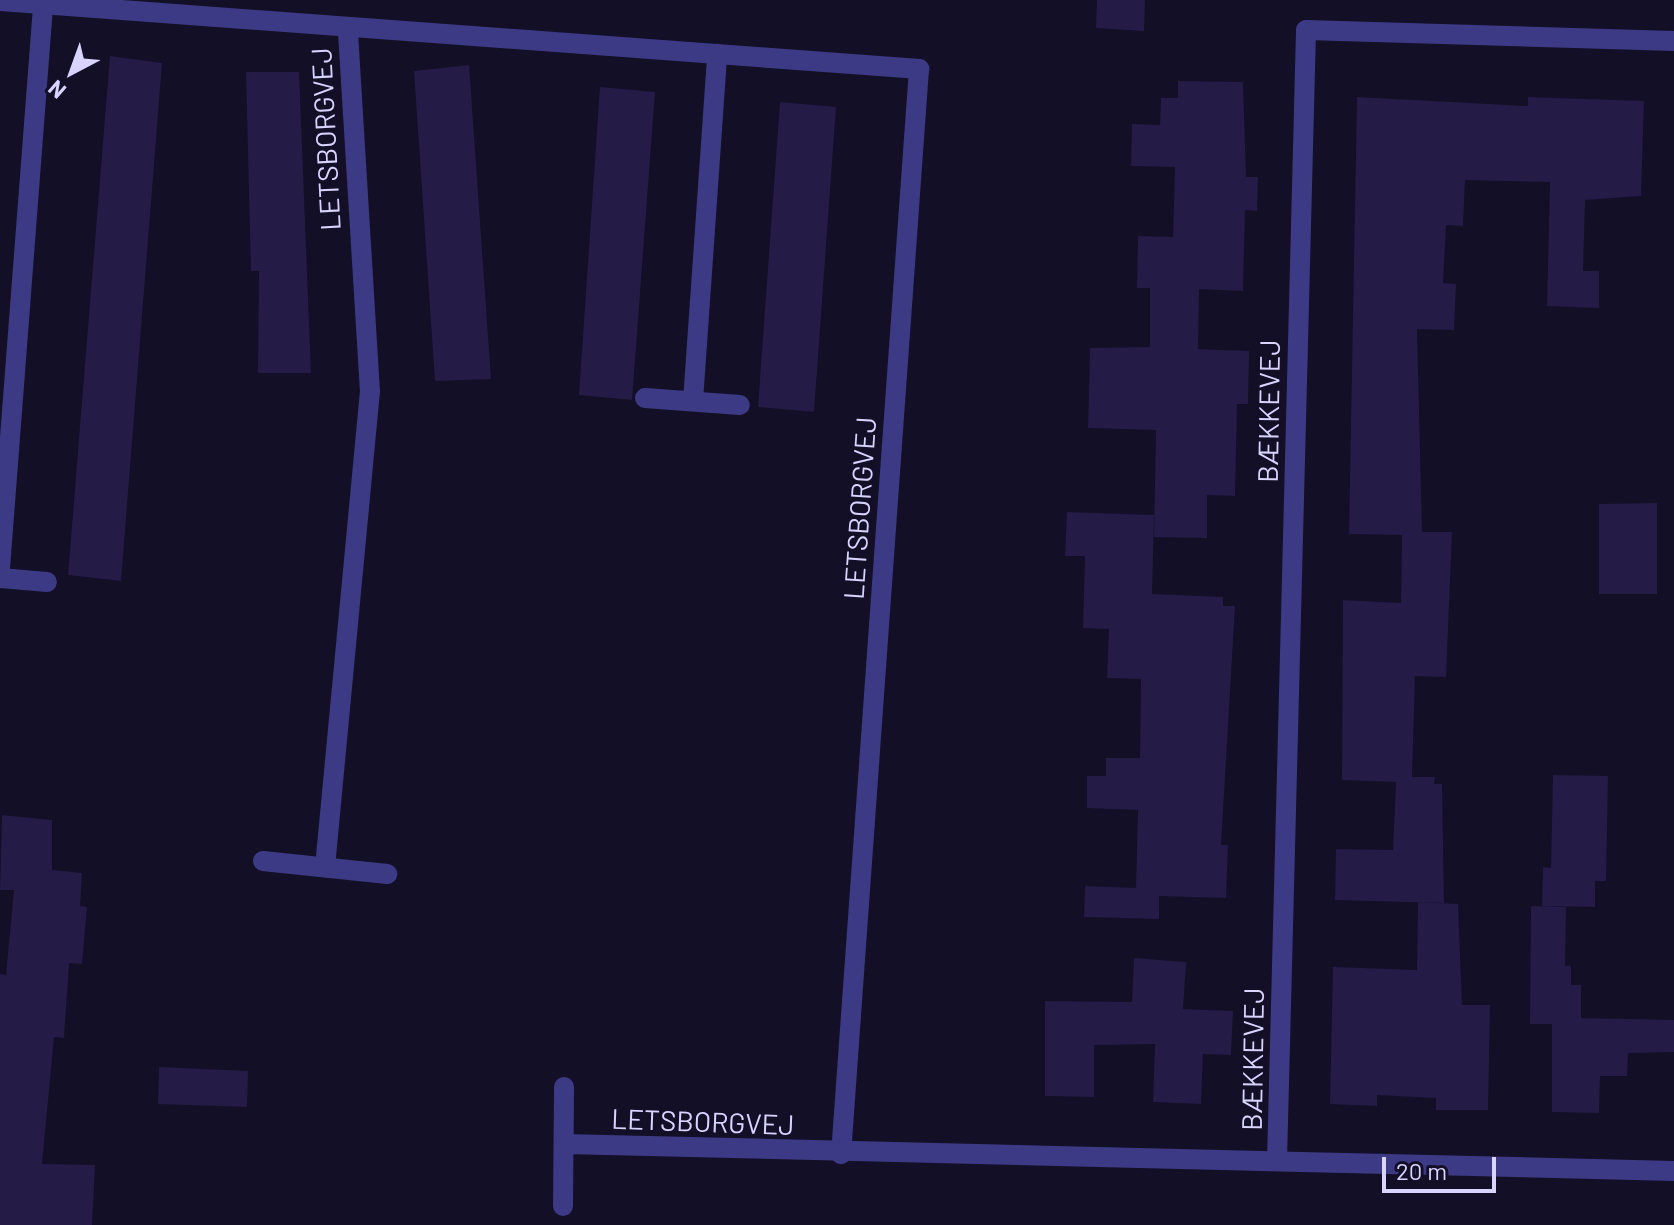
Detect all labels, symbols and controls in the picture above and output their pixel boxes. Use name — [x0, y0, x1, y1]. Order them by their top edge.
north arrow — [32, 32, 112, 112]
street label: LETSBORGVEJ — [303, 47, 347, 231]
text: N — [42, 76, 70, 105]
street label: BÆKKEVEJ — [1250, 339, 1286, 483]
street label: LETSBORGVEJ — [836, 415, 882, 601]
street label: BÆKKEVEJ — [1234, 987, 1270, 1131]
street label: LETSBORGVEJ — [611, 1101, 795, 1141]
scale bar — [1386, 1141, 1500, 1191]
text: 20 m — [1396, 1156, 1447, 1185]

